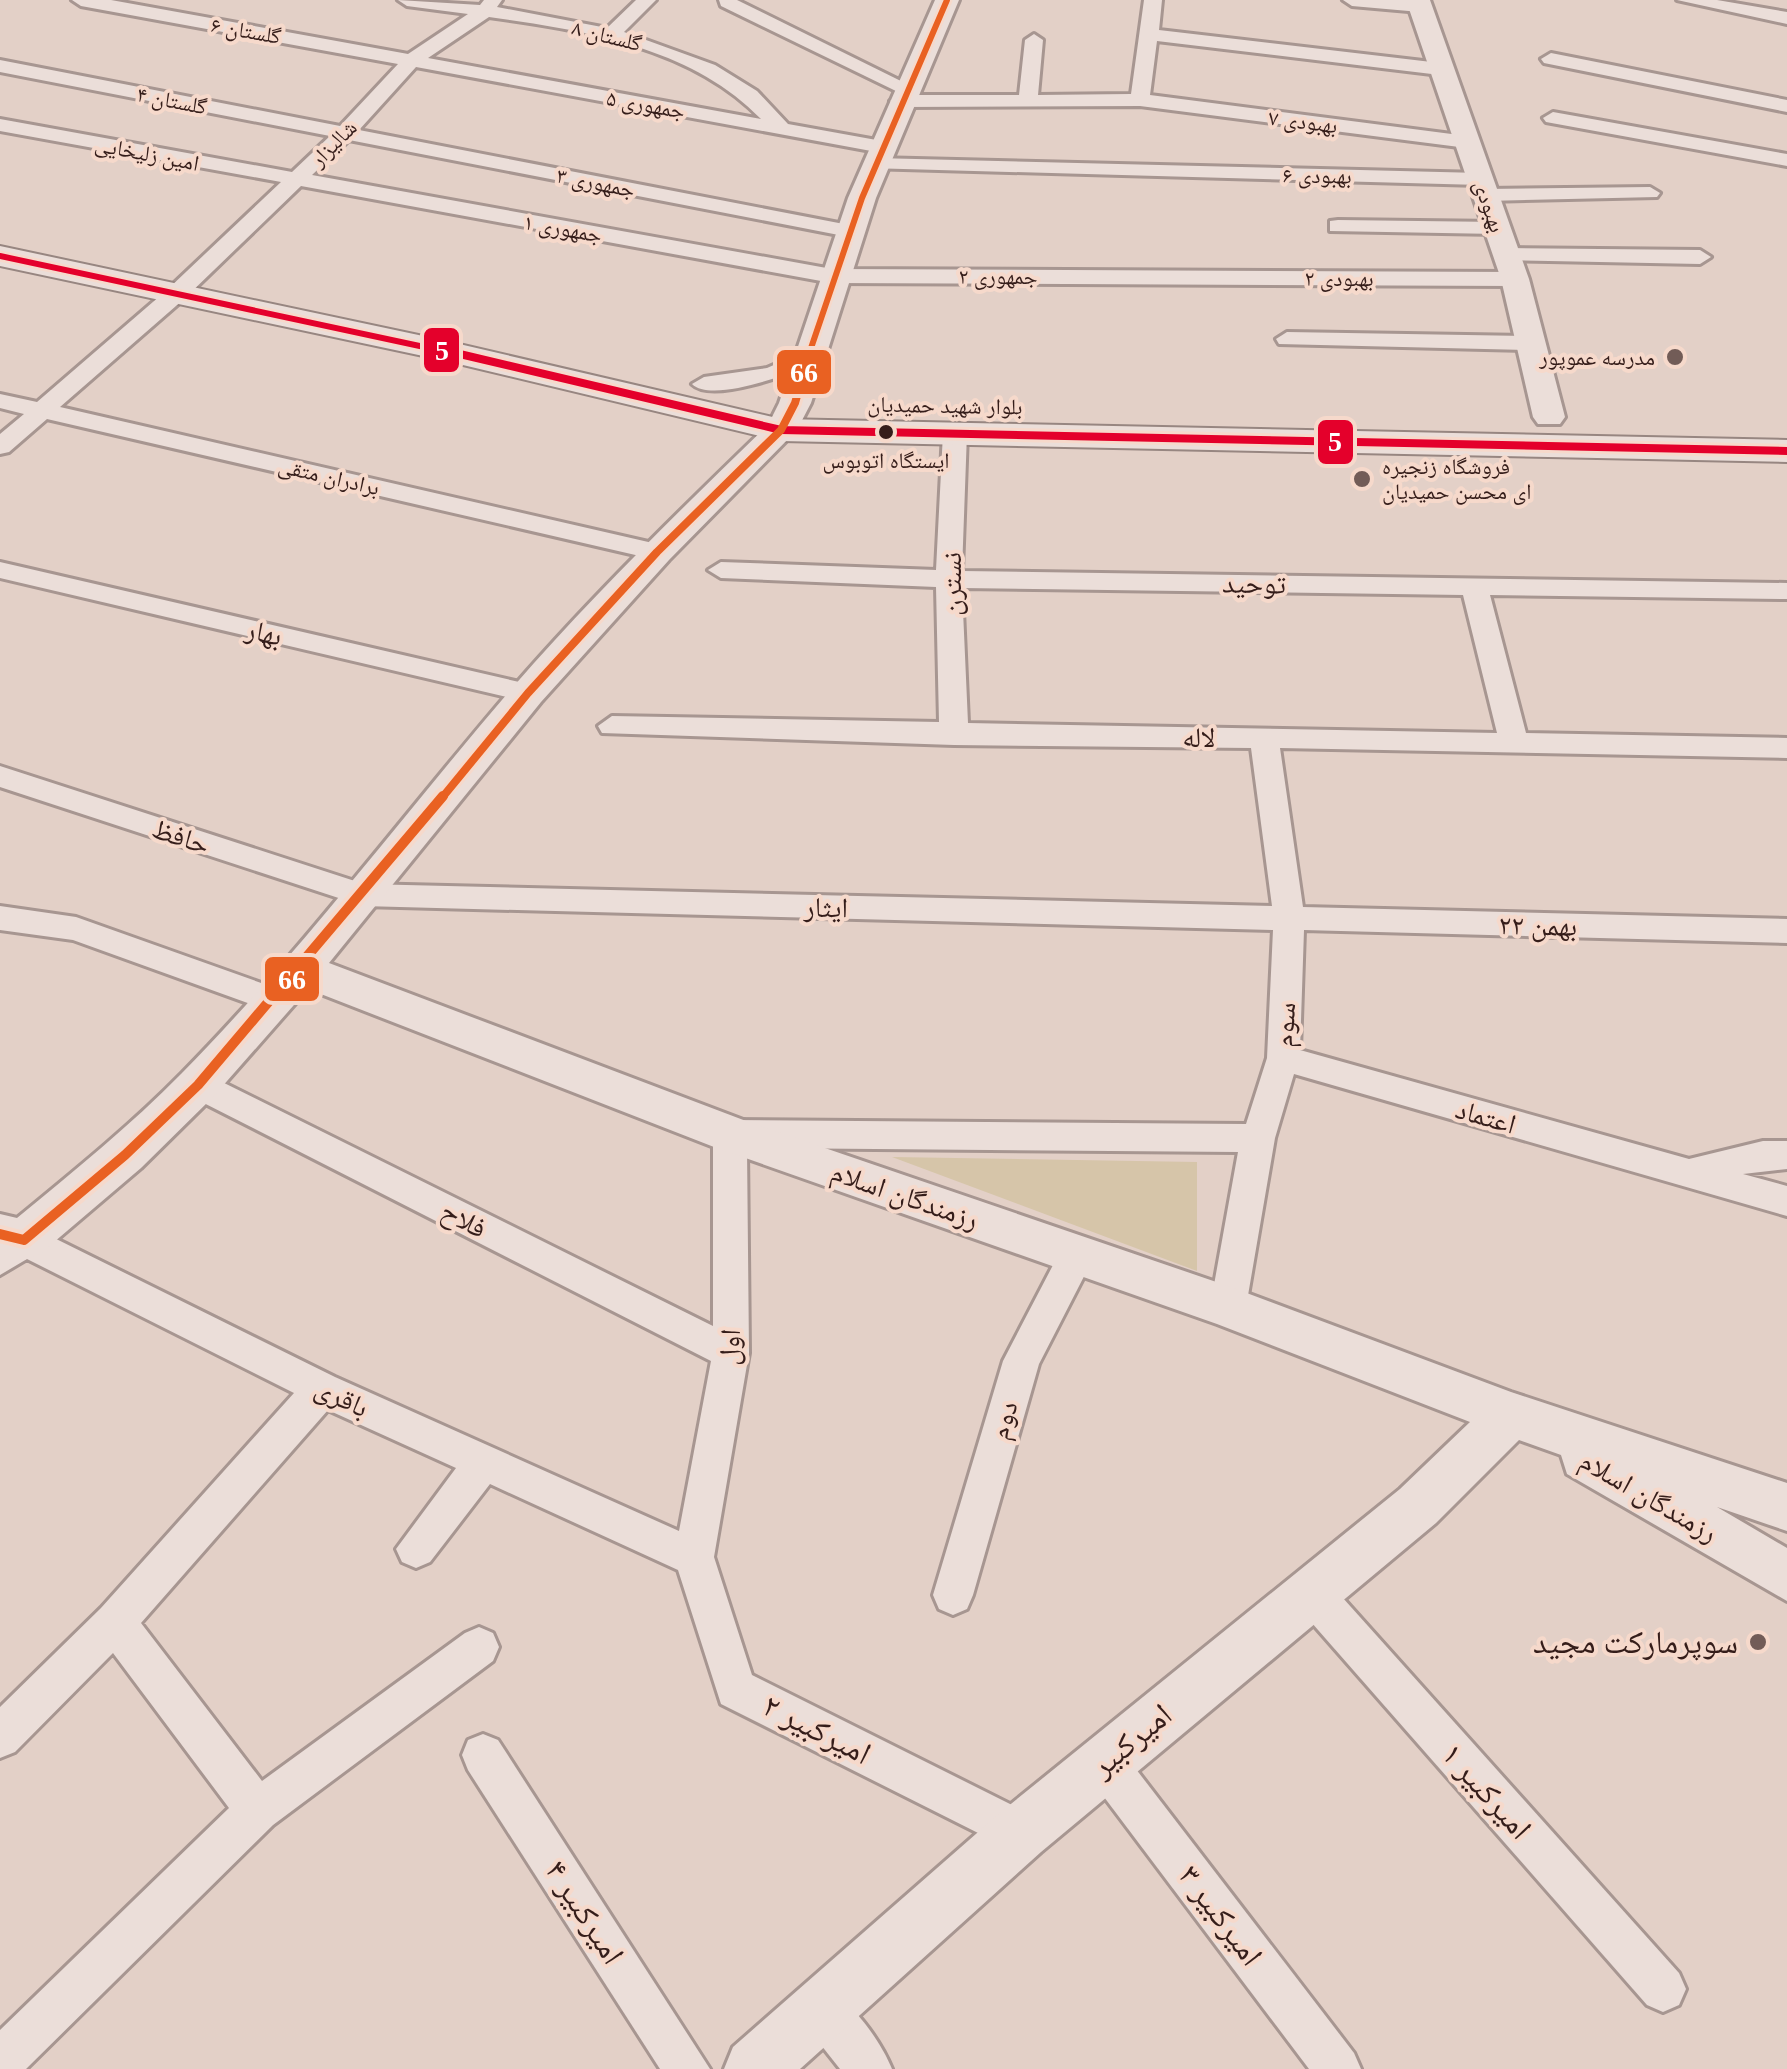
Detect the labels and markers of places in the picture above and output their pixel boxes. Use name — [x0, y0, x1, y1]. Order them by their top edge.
place label: مدرسه عموپور — [1538, 345, 1655, 371]
marker: مدرسه عموپور — [1664, 346, 1686, 368]
marker: ایستگاه اتوبوس — [876, 422, 896, 442]
place label: ایستگاه اتوبوس — [822, 448, 950, 474]
place label: فروشگاه زنجیره ای محسن حمیدیان — [1382, 454, 1531, 505]
marker: فروشگاه زنجیره ای محسن حمیدیان — [1351, 468, 1373, 490]
place label: سوپرمارکت مجید — [1533, 1624, 1738, 1661]
marker: سوپرمارکت مجید — [1747, 1631, 1769, 1653]

